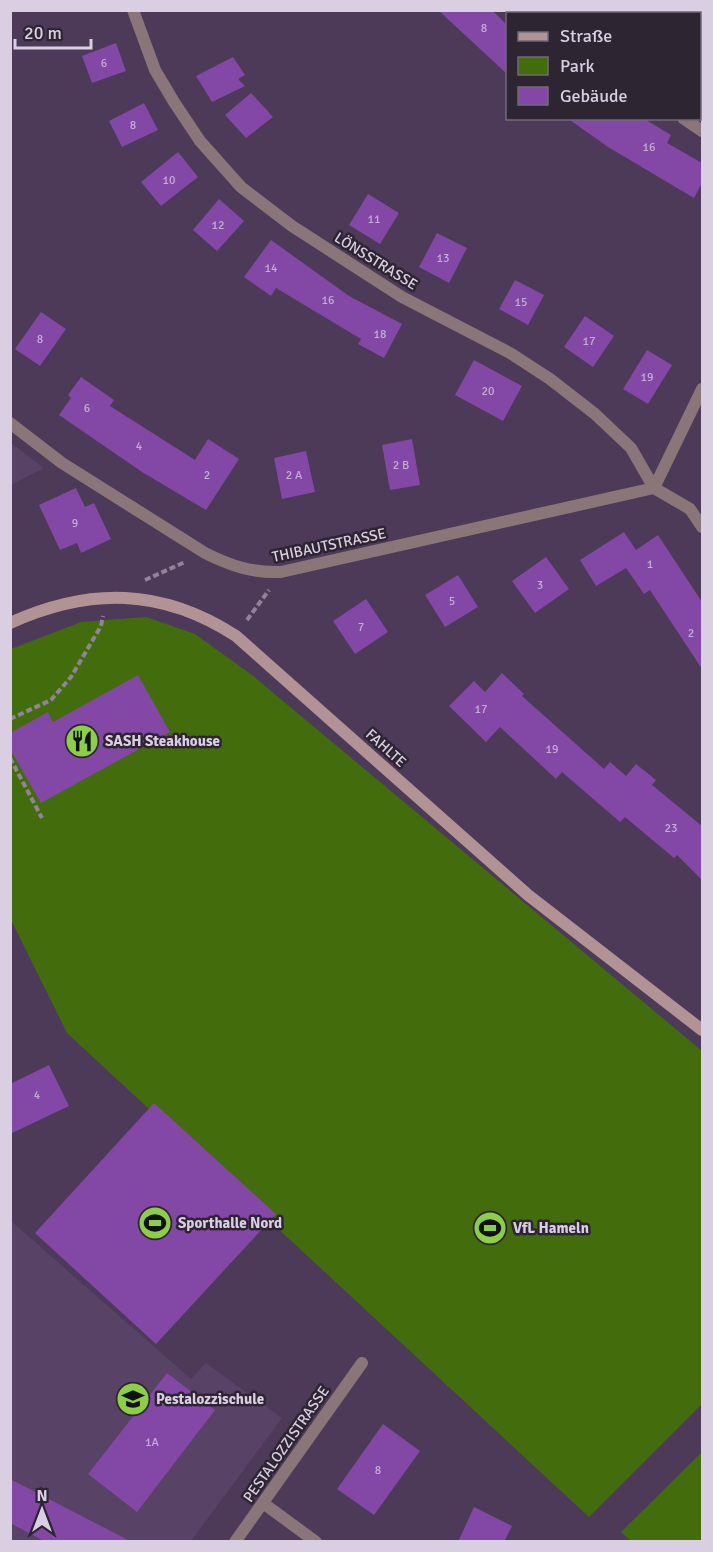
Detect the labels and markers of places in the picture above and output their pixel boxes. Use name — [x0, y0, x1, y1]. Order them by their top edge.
restaurant icon: SASH Steakhouse — [64, 723, 100, 759]
place label: SASH Steakhouse — [105, 732, 220, 750]
sports icon: Sporthalle Nord — [137, 1205, 173, 1241]
sports icon: VfL Hameln — [472, 1210, 508, 1246]
place label: Sporthalle Nord — [178, 1214, 282, 1232]
place label: VfL Hameln — [513, 1219, 589, 1237]
school or university icon: Pestalozzischule — [115, 1381, 151, 1417]
place label: Pestalozzischule — [156, 1390, 264, 1408]

